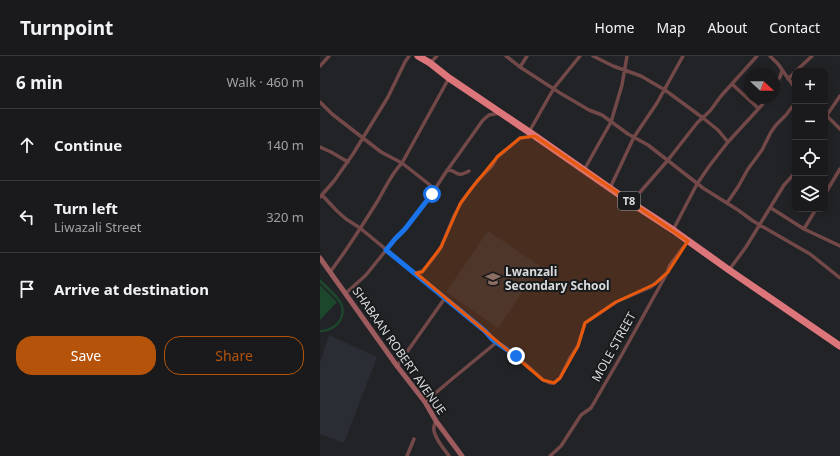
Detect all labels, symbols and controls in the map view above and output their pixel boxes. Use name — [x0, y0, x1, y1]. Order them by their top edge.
text: Turnpoint — [20, 15, 113, 41]
text: Home — [595, 18, 634, 37]
text: Map — [656, 18, 686, 37]
text: About — [708, 18, 747, 37]
text: Contact — [769, 18, 820, 37]
north arrow — [744, 68, 780, 104]
map controls — [792, 68, 828, 212]
button: + — [792, 68, 828, 104]
text: 6 min — [16, 71, 63, 94]
text: Walk · 460 m — [226, 73, 304, 91]
button: − — [792, 104, 828, 140]
icon: ahead — [16, 134, 38, 156]
text: Continue — [54, 135, 122, 155]
text: 140 m — [266, 136, 304, 154]
button: locate — [792, 140, 828, 176]
button: layers — [792, 176, 828, 212]
route start — [423, 185, 441, 203]
road number: T8 — [618, 192, 640, 210]
text: Turn left — [54, 198, 118, 218]
icon: left — [16, 206, 38, 228]
text: 320 m — [266, 208, 304, 226]
text: Liwazali Street — [54, 218, 141, 236]
place label: Lwanzali Secondary School — [505, 263, 610, 294]
school or university icon: Lwanzali Secondary School — [484, 270, 502, 288]
icon: arrive — [16, 278, 38, 300]
text: Arrive at destination — [54, 279, 209, 299]
street label: SHABAAN ROBERT AVENUE — [349, 283, 450, 418]
street label: MOLE STREET — [587, 309, 640, 385]
button: Save — [16, 336, 156, 375]
button: Share — [164, 336, 304, 375]
route end — [507, 347, 525, 365]

